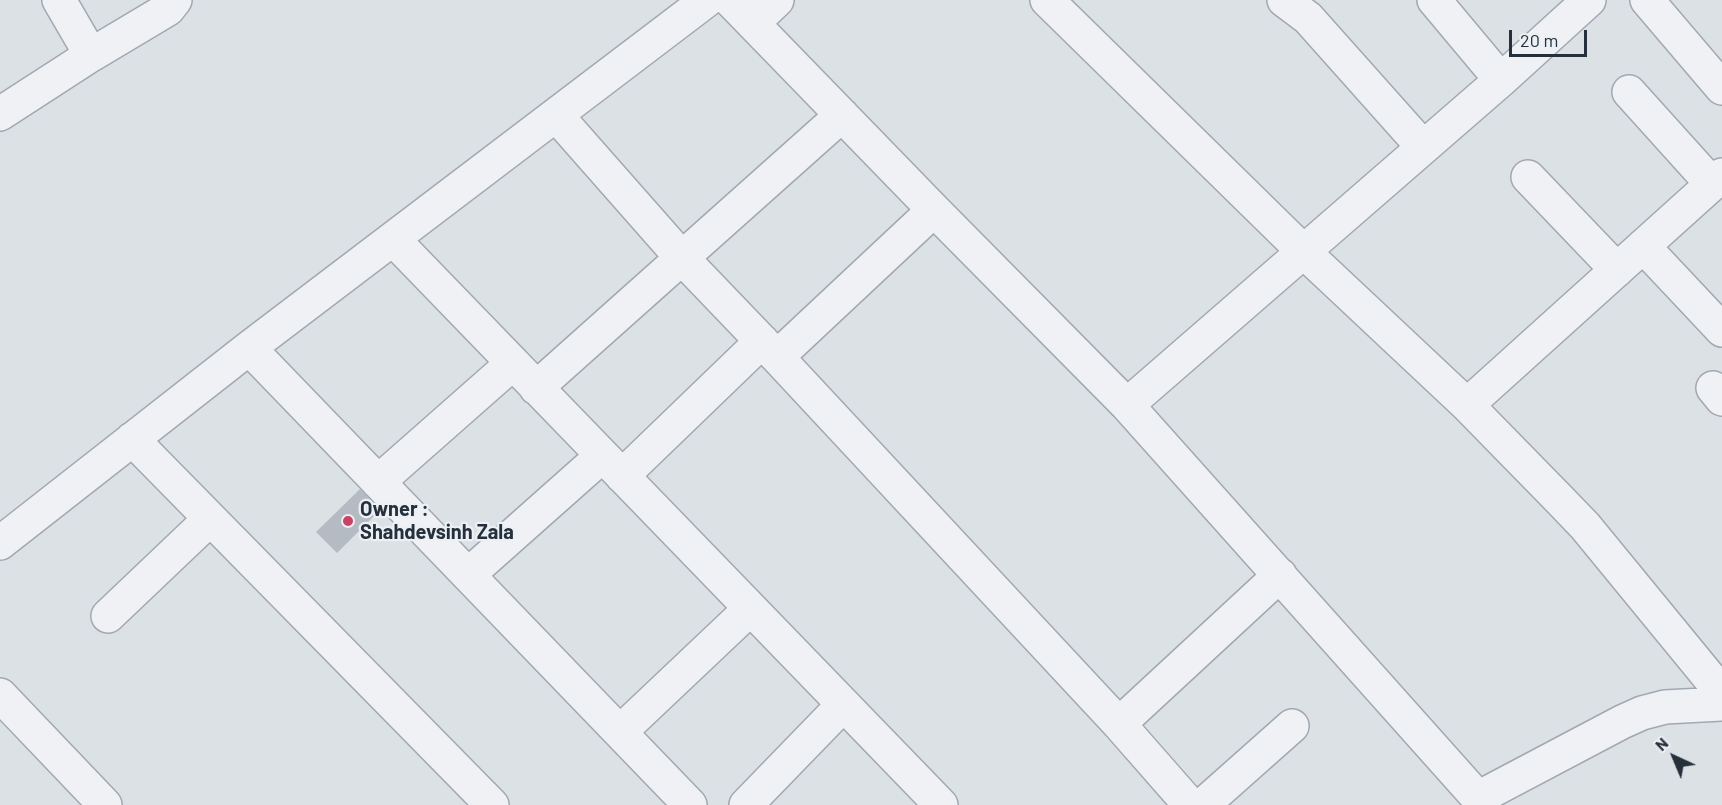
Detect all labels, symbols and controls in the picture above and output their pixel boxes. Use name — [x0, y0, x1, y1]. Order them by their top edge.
scale bar — [1512, 18, 1590, 56]
text: 20 m — [1520, 29, 1558, 51]
place label: Owner : Shahdevsinh Zala — [360, 497, 514, 544]
marker: Owner : Shahdevsinh Zala — [341, 514, 355, 528]
north arrow — [1644, 727, 1704, 787]
text: N — [1651, 733, 1672, 754]

